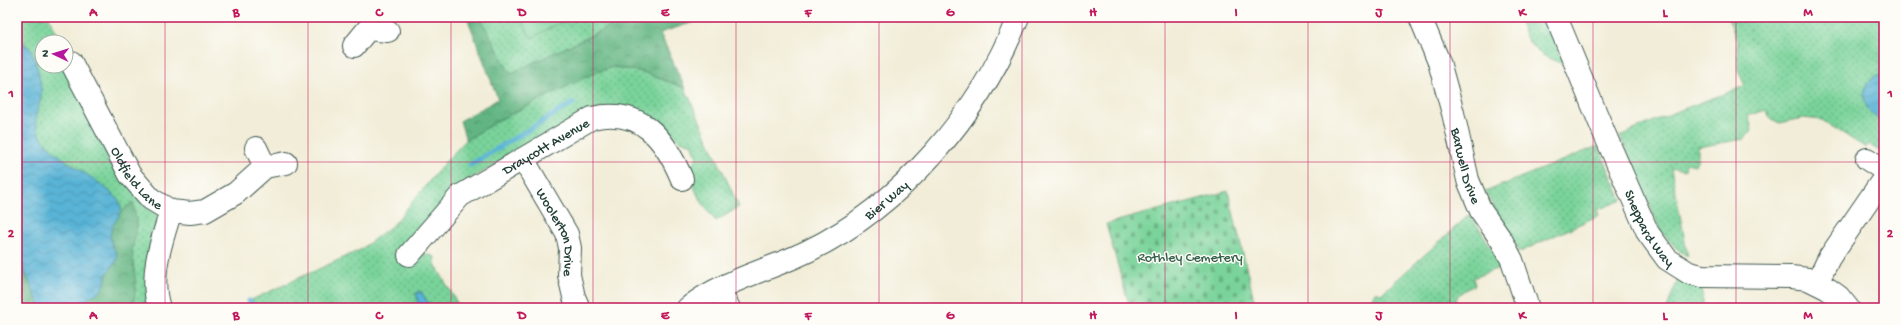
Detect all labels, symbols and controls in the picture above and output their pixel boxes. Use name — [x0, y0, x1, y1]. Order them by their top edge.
text: A — [88, 6, 98, 21]
text: B — [232, 6, 241, 21]
text: C — [374, 6, 384, 21]
text: D — [517, 6, 527, 21]
text: E — [661, 6, 670, 21]
text: F — [804, 6, 813, 21]
text: G — [946, 6, 955, 21]
text: H — [1089, 6, 1097, 21]
text: I — [1234, 6, 1238, 21]
text: J — [1375, 6, 1384, 21]
text: K — [1517, 6, 1527, 21]
text: L — [1663, 6, 1669, 21]
text: M — [1803, 6, 1813, 21]
north arrow — [34, 34, 74, 74]
text: N — [40, 49, 52, 57]
text: 1 — [7, 87, 14, 102]
text: 1 — [1886, 87, 1893, 102]
street label: Draycott Avenue — [499, 115, 594, 180]
street label: Barwell Drive — [1445, 126, 1483, 208]
street label: Oldfield Lane — [106, 144, 165, 215]
street label: Bier Way — [861, 178, 913, 225]
street label: Woolerton Drive — [531, 186, 576, 277]
street label: Sheppard Way — [1619, 188, 1676, 272]
text: 2 — [8, 227, 15, 242]
text: 2 — [1887, 227, 1894, 242]
park label: Rothley Cemetery — [1137, 250, 1243, 267]
text: A — [88, 309, 98, 324]
text: B — [232, 309, 241, 324]
text: C — [374, 309, 384, 324]
text: D — [517, 309, 527, 324]
text: E — [661, 309, 670, 324]
text: F — [804, 309, 813, 324]
text: G — [946, 309, 955, 324]
text: H — [1089, 309, 1097, 324]
text: I — [1234, 309, 1238, 324]
text: J — [1375, 309, 1384, 324]
text: K — [1517, 309, 1527, 324]
text: L — [1663, 309, 1669, 324]
text: M — [1803, 309, 1813, 324]

